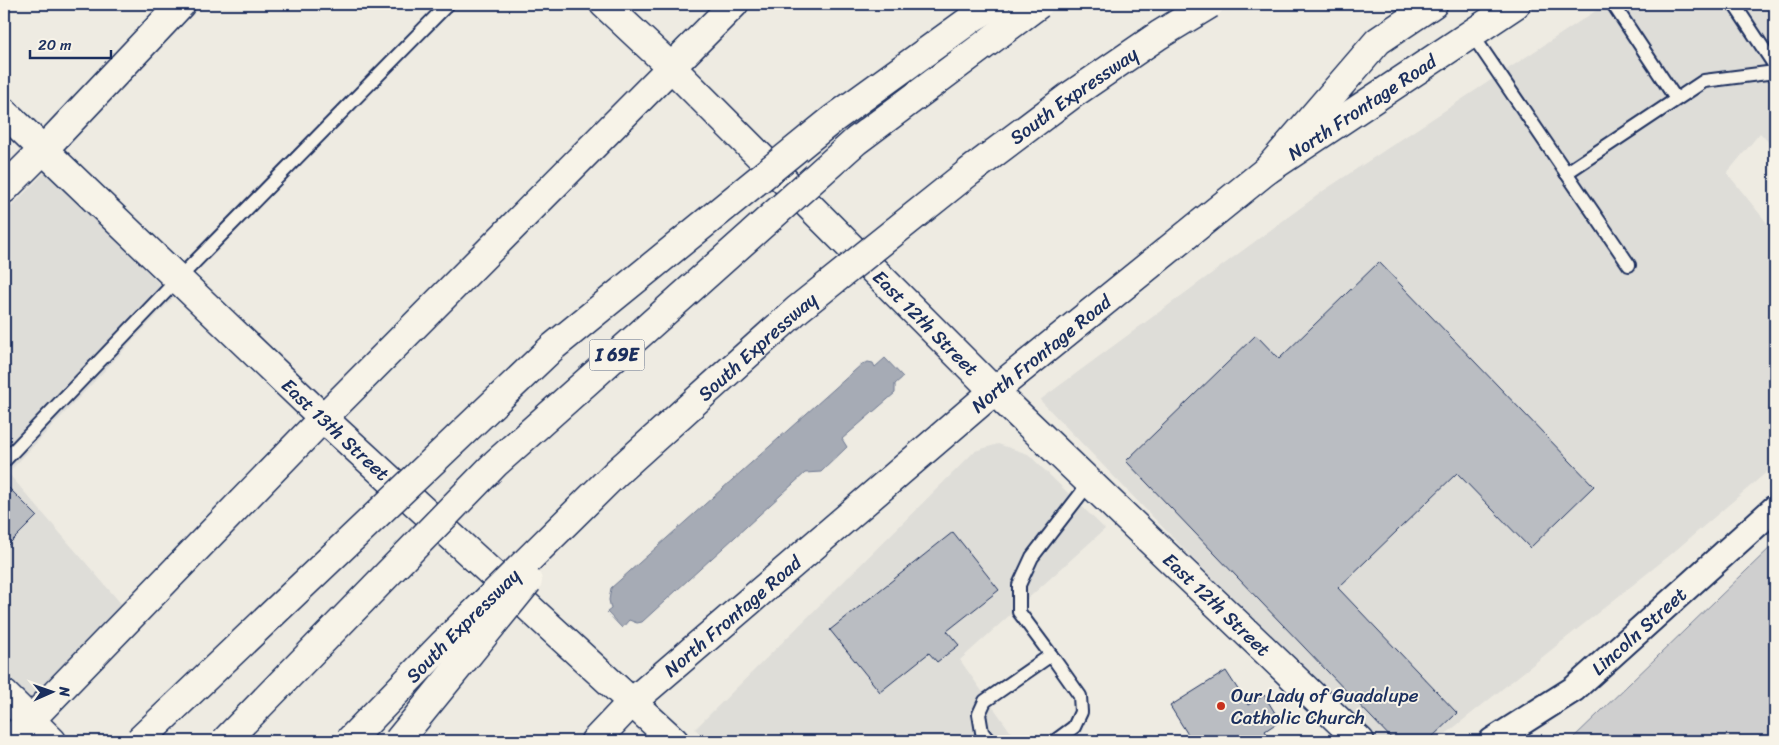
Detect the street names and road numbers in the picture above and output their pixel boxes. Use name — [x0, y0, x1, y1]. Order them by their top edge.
street label: South Expressway — [1002, 38, 1145, 153]
street label: North Frontage Road — [1280, 44, 1444, 169]
street label: East 12th Street — [865, 262, 987, 384]
street label: South Expressway — [689, 283, 825, 409]
street label: North Frontage Road — [963, 285, 1119, 421]
road number: I 69E — [590, 340, 644, 370]
street label: East 13th Street — [274, 370, 398, 489]
street label: East 12th Street — [1155, 544, 1279, 664]
street label: North Frontage Road — [656, 546, 810, 685]
street label: South Expressway — [397, 560, 528, 691]
street label: Lincoln Street — [1583, 578, 1694, 683]

